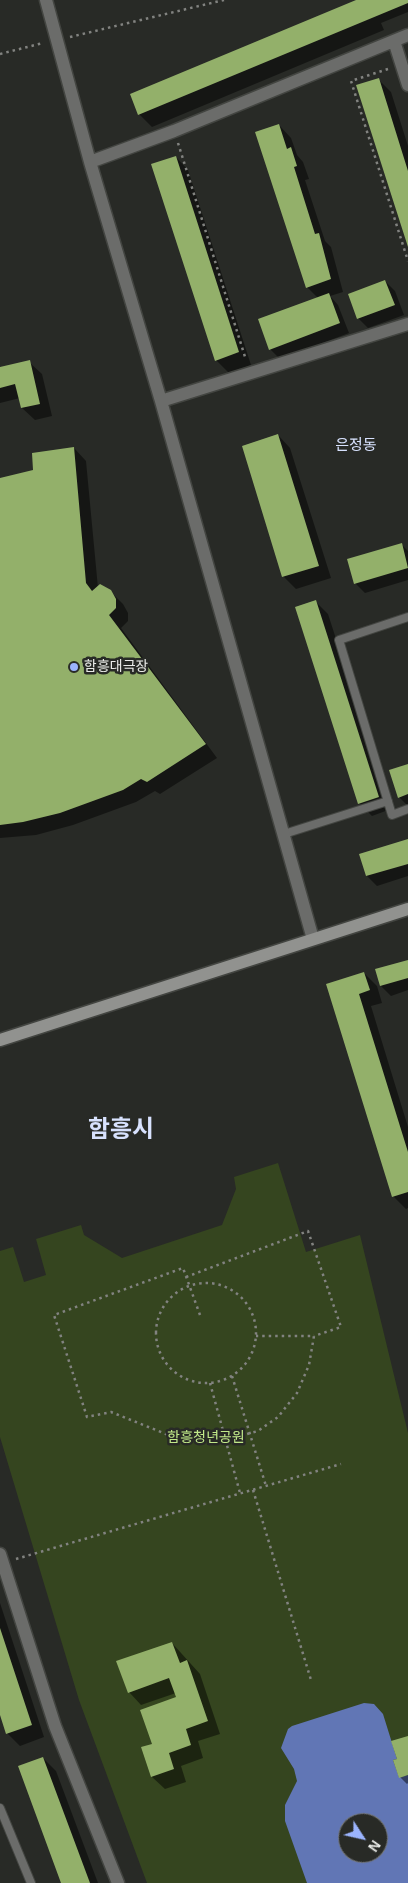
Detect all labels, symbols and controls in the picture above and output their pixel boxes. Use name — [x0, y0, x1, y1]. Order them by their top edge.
district label: 은정동 — [335, 437, 377, 455]
place label: 함흥대극장 — [84, 659, 148, 675]
marker: 함흥대극장 — [68, 661, 80, 673]
district label: 함흥시 — [88, 1116, 154, 1144]
park label: 함흥청년공원 — [167, 1430, 245, 1446]
north arrow — [338, 1813, 388, 1863]
text: N — [365, 1837, 384, 1855]

